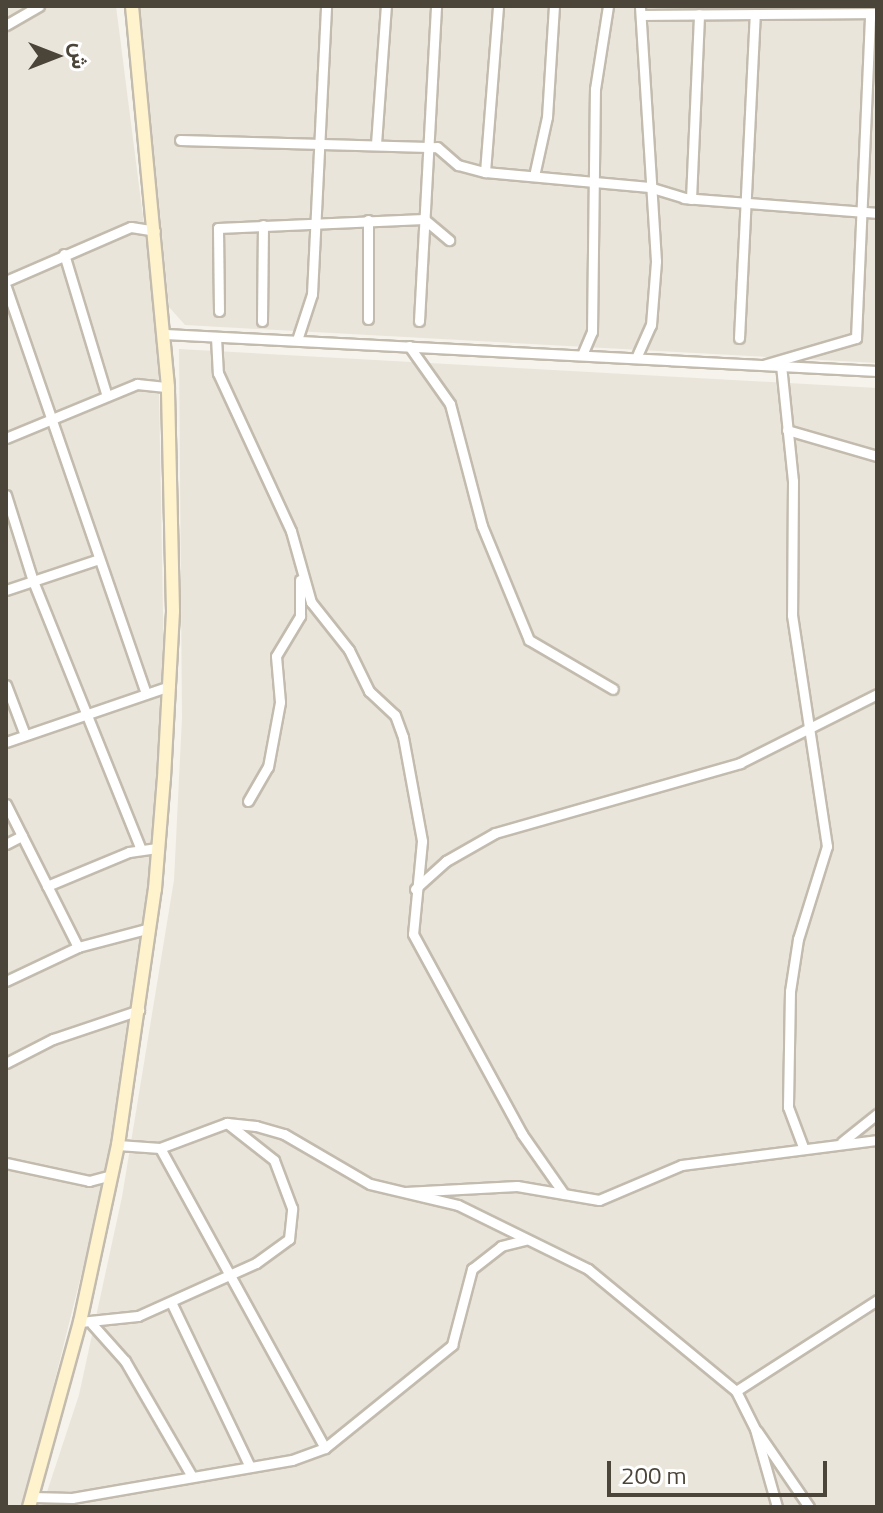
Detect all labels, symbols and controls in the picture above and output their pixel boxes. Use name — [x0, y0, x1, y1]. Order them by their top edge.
north arrow — [16, 16, 96, 96]
text: ش — [63, 43, 97, 69]
scale bar — [611, 1445, 831, 1495]
text: 200 m — [621, 1457, 687, 1493]

